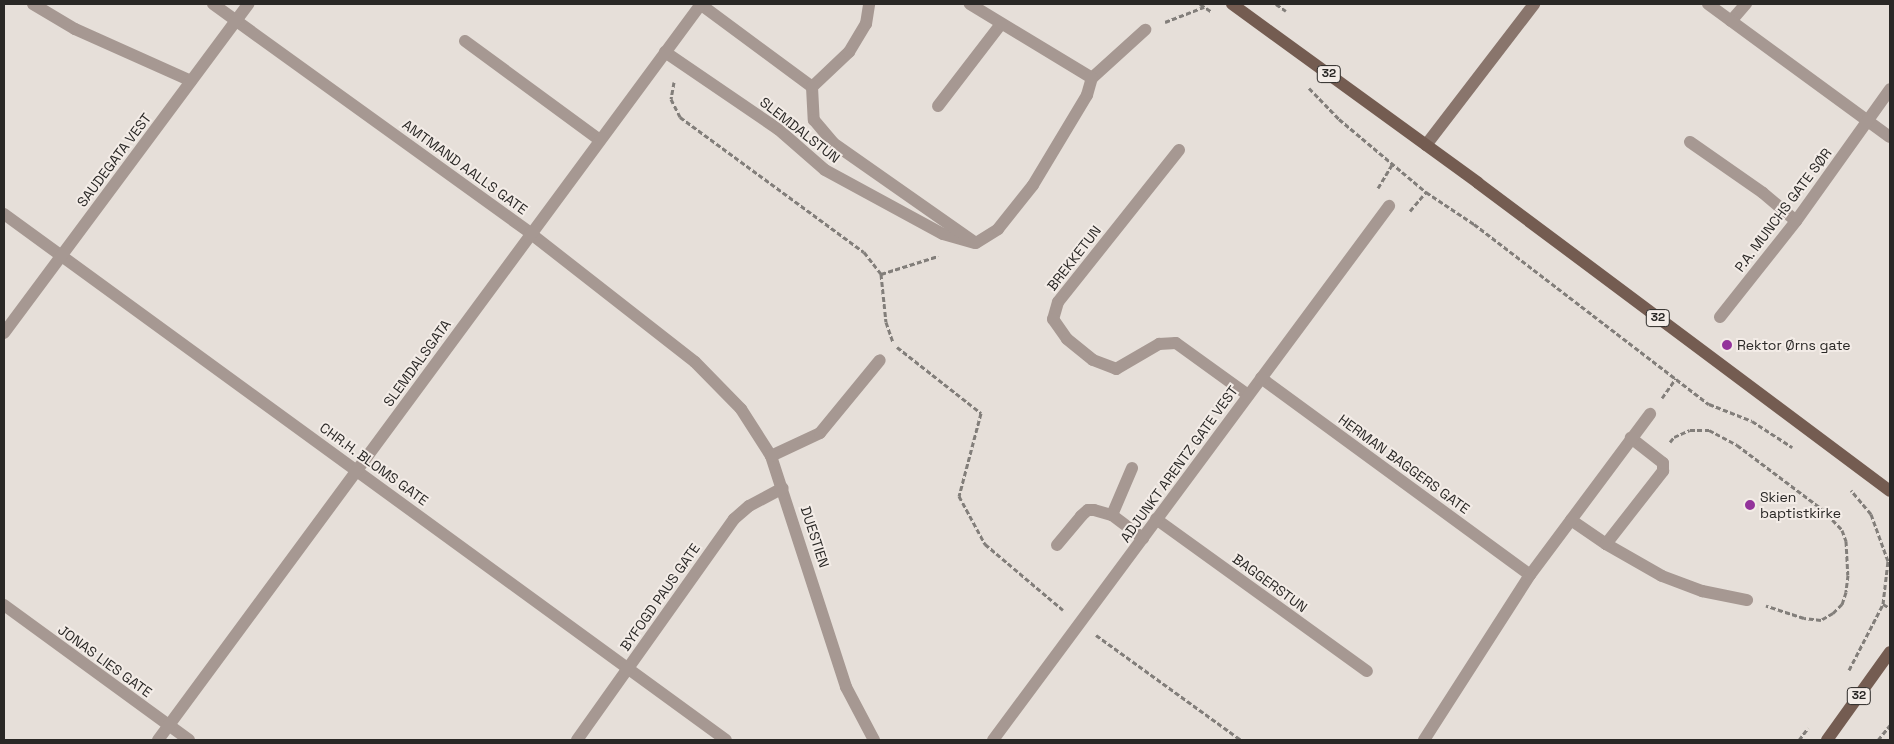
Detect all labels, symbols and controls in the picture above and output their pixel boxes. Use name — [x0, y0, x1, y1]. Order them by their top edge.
road number: 32 — [1316, 64, 1342, 84]
street label: SLEMDALSTUN — [757, 94, 843, 166]
street label: SAUDEGATA VEST — [73, 110, 155, 210]
street label: AMTMAND AALLS GATE — [399, 116, 531, 218]
street label: P.A. MUNCHS GATE SØR — [1731, 145, 1835, 275]
street label: BREKKETUN — [1043, 222, 1105, 294]
road number: 32 — [1646, 308, 1670, 328]
street label: SLEMDALSGATA — [380, 316, 454, 410]
place label: Rektor Ørns gate — [1737, 337, 1851, 353]
marker: Rektor Ørns gate — [1721, 339, 1733, 351]
street label: ADJUNKT ARENTZ GATE VEST — [1116, 382, 1242, 546]
street label: HERMAN BAGGERS GATE — [1335, 411, 1473, 517]
street label: CHR.H. BLOMS GATE — [316, 419, 432, 509]
place label: Skien baptistkirke — [1760, 489, 1841, 522]
marker: Skien baptistkirke — [1744, 499, 1756, 511]
street label: DUESTIEN — [797, 504, 833, 570]
street label: BYFOGD PAUS GATE — [617, 540, 703, 654]
street label: BAGGERSTUN — [1229, 550, 1311, 616]
street label: JONAS LIES GATE — [55, 621, 155, 701]
road number: 32 — [1846, 686, 1872, 706]

